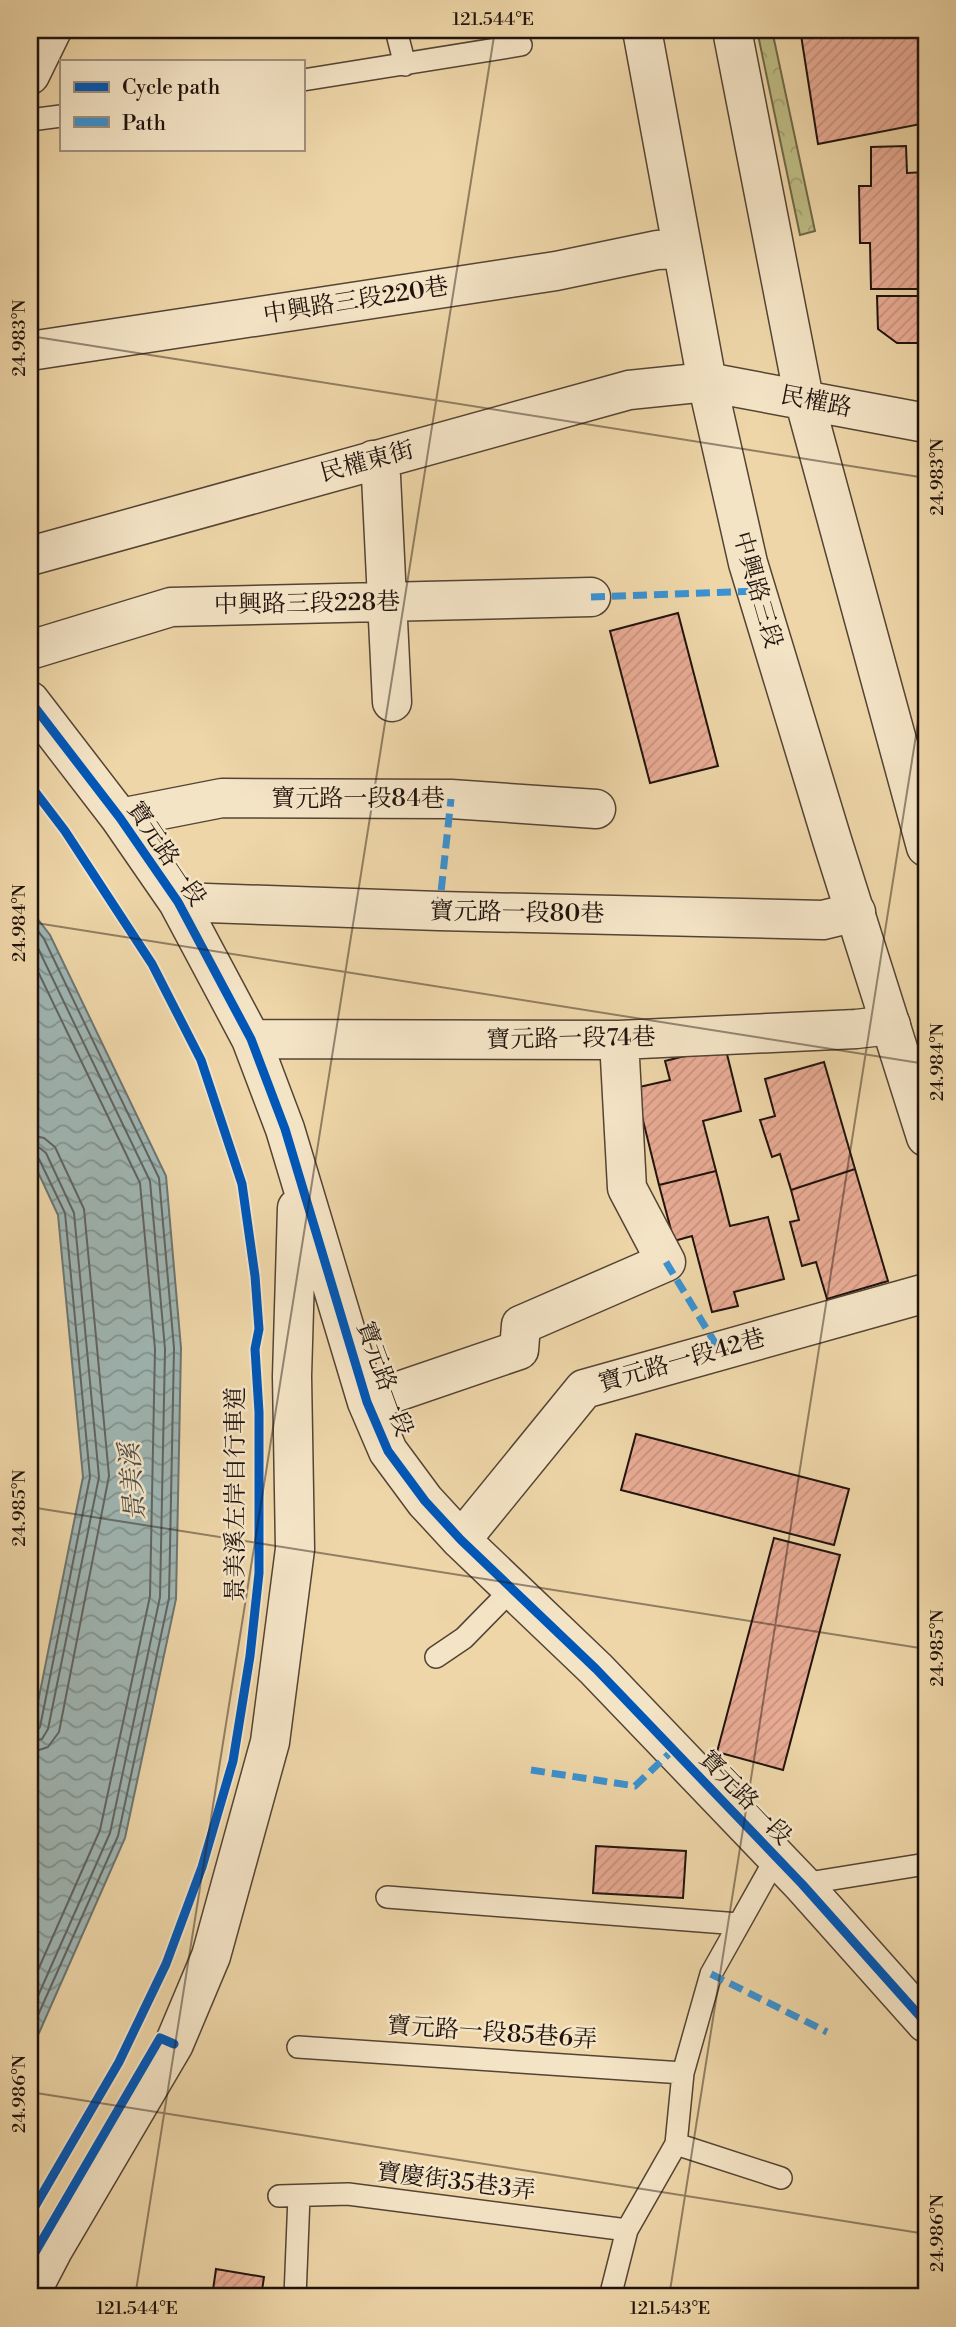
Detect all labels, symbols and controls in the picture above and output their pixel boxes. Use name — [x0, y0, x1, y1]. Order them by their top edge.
text: 121.544°E — [452, 8, 534, 31]
legend — [60, 60, 304, 150]
text: Cycle path — [122, 75, 221, 101]
text: Path — [122, 111, 167, 137]
street label: 中興路三段220巷 — [261, 272, 451, 330]
text: 24.983°N — [8, 299, 31, 377]
street label: 民權路 — [778, 380, 854, 424]
street label: 民權東街 — [317, 435, 417, 489]
text: 24.983°N — [926, 438, 949, 516]
street label: 中興路三段 — [726, 528, 788, 652]
street label: 中興路三段228巷 — [214, 587, 400, 621]
street label: 寶元路一段84巷 — [271, 784, 445, 814]
street label: 寶元路一段 — [120, 796, 212, 912]
text: 24.984°N — [8, 883, 31, 962]
street label: 寶元路一段80巷 — [429, 896, 605, 930]
text: 24.984°N — [926, 1022, 949, 1101]
street label: 寶元路一段74巷 — [486, 1023, 656, 1055]
street label: 寶元路一段 — [349, 1317, 419, 1441]
street label: 寶元路一段42巷 — [595, 1323, 769, 1399]
street label: 景美溪左岸自行車道 — [221, 1386, 251, 1602]
water label: 景美溪 — [113, 1439, 152, 1522]
text: 24.985°N — [8, 1469, 31, 1546]
text: 24.985°N — [926, 1609, 949, 1686]
street label: 寶元路一段 — [693, 1744, 797, 1852]
street label: 寶元路一段85巷6弄 — [386, 2011, 598, 2055]
text: 24.986°N — [8, 2054, 31, 2133]
street label: 寶慶街35巷3弄 — [375, 2157, 537, 2207]
text: 24.986°N — [926, 2193, 949, 2272]
text: 121.544°E — [96, 2297, 178, 2320]
text: 121.543°E — [630, 2297, 710, 2320]

